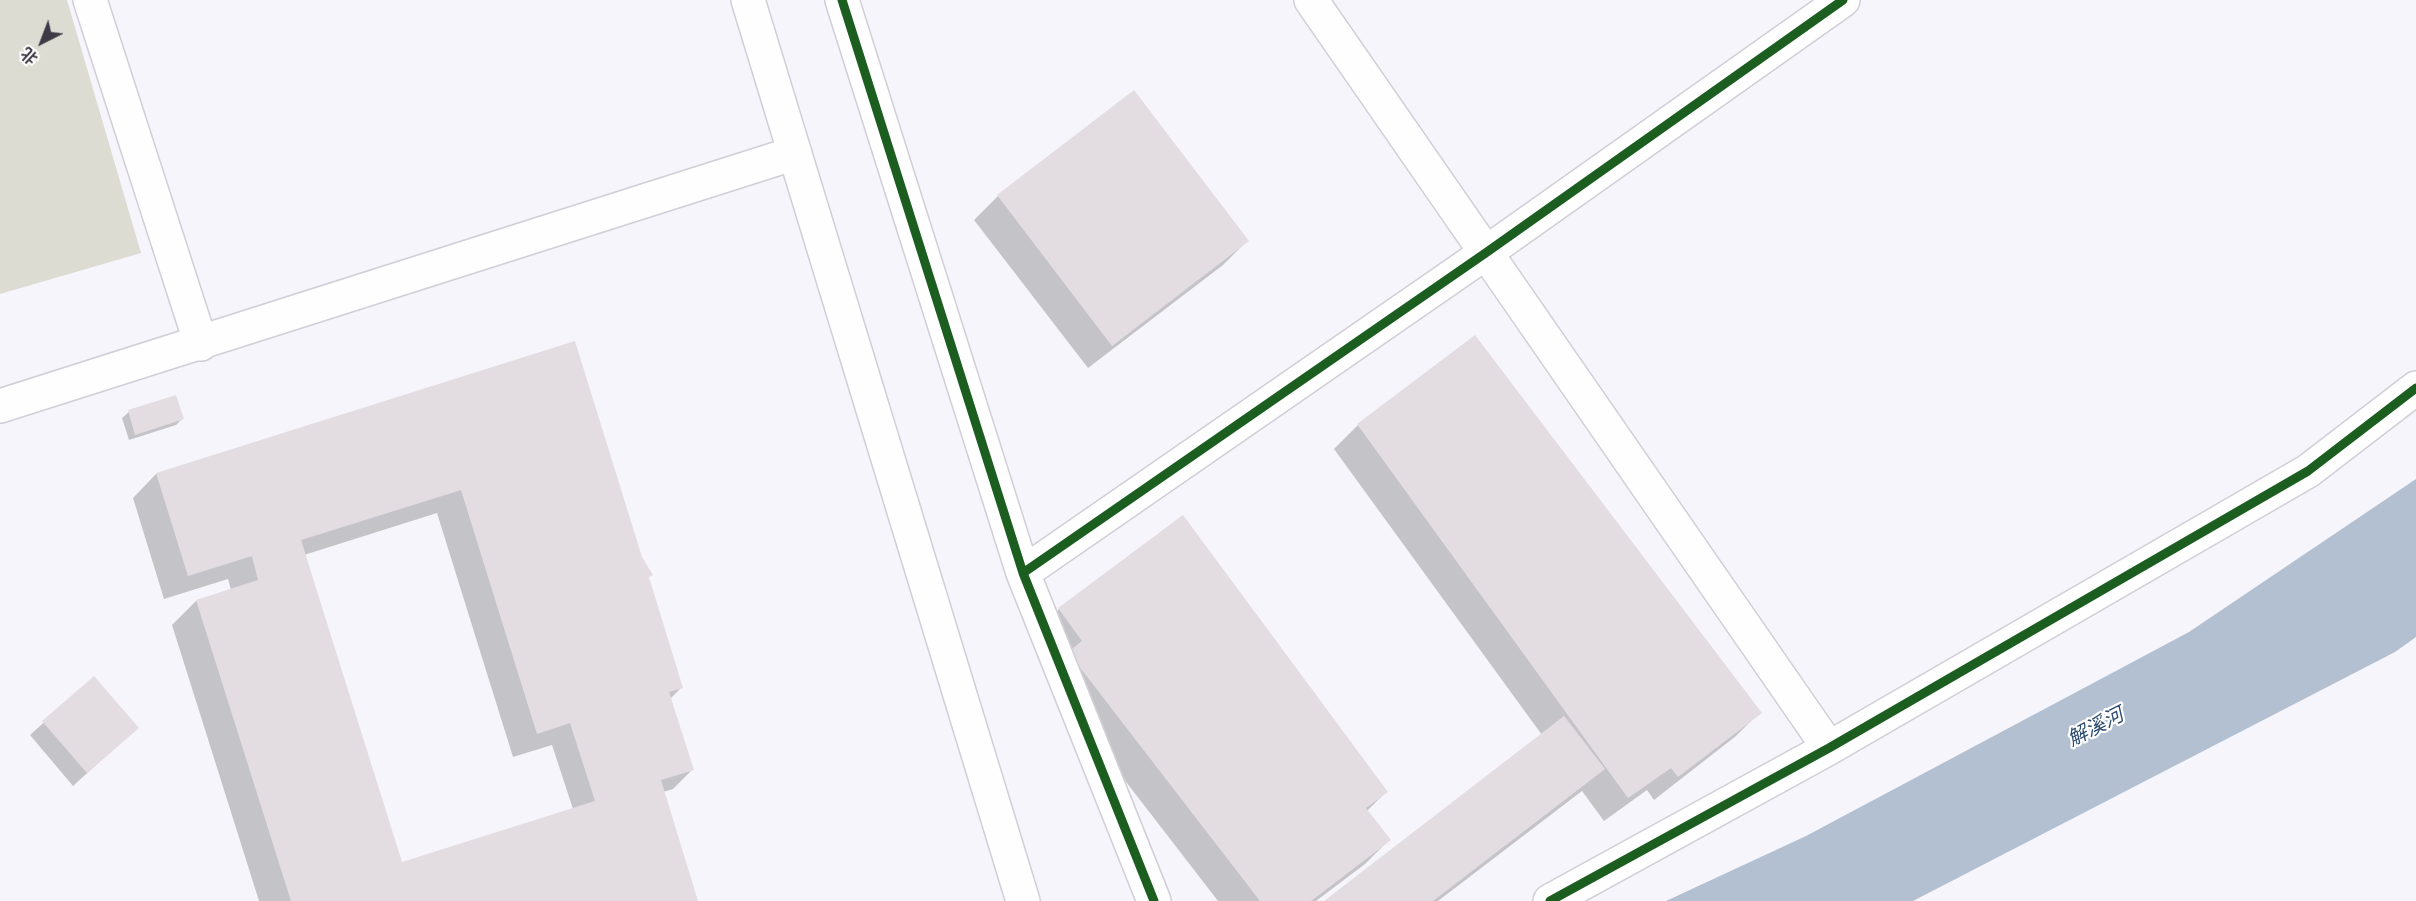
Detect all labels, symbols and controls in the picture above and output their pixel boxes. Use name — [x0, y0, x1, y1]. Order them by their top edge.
north arrow — [12, 12, 72, 72]
text: 北 — [17, 43, 42, 68]
water label: 解溪河 — [2064, 704, 2128, 752]

